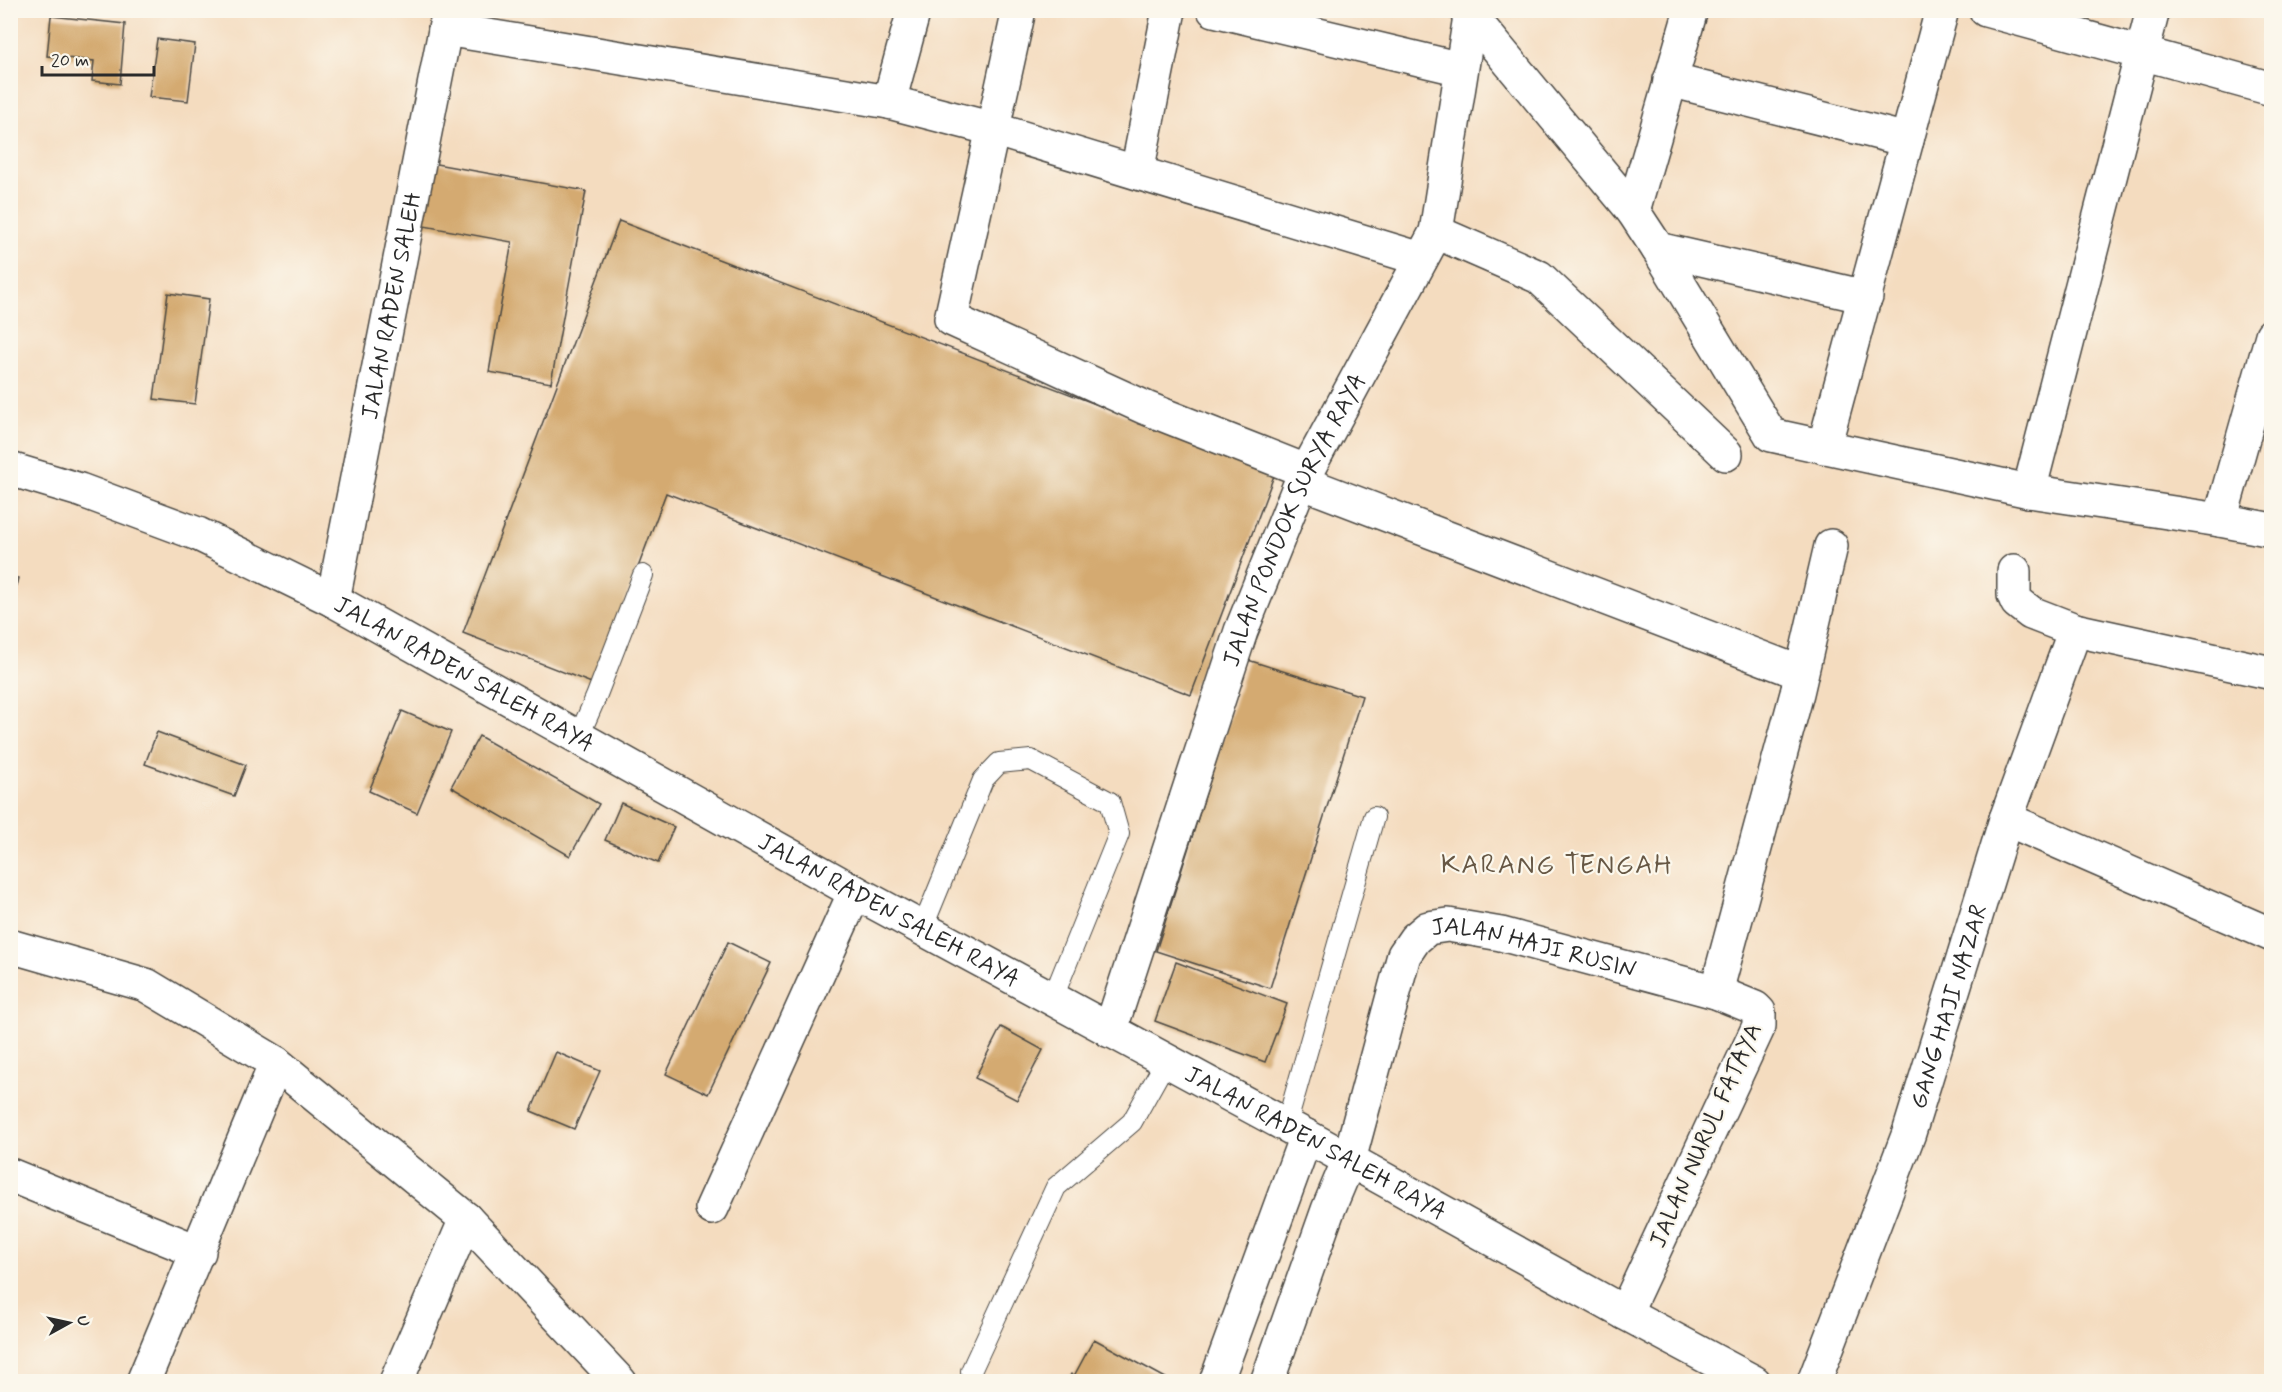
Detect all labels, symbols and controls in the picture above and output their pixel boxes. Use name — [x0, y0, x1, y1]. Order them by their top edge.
scale bar — [42, 39, 154, 77]
text: 20 m — [51, 49, 89, 73]
street label: JALAN RADEN SALEH — [355, 189, 430, 422]
street label: JALAN PONDOK SURYA RAYA — [1216, 368, 1374, 671]
street label: JALAN RADEN SALEH RAYA — [328, 590, 600, 760]
street label: JALAN RADEN SALEH RAYA — [752, 827, 1025, 995]
district label: KARANG TENGAH — [1441, 848, 1673, 883]
street label: GANG HAJI NAZAR — [1903, 901, 1996, 1113]
street label: JALAN HAJI RUSIN — [1429, 911, 1639, 987]
street label: JALAN NURUL FATAYA — [1643, 1018, 1770, 1253]
street label: JALAN RADEN SALEH RAYA — [1179, 1059, 1452, 1228]
north arrow — [39, 1293, 99, 1353]
text: U — [71, 1315, 93, 1328]

